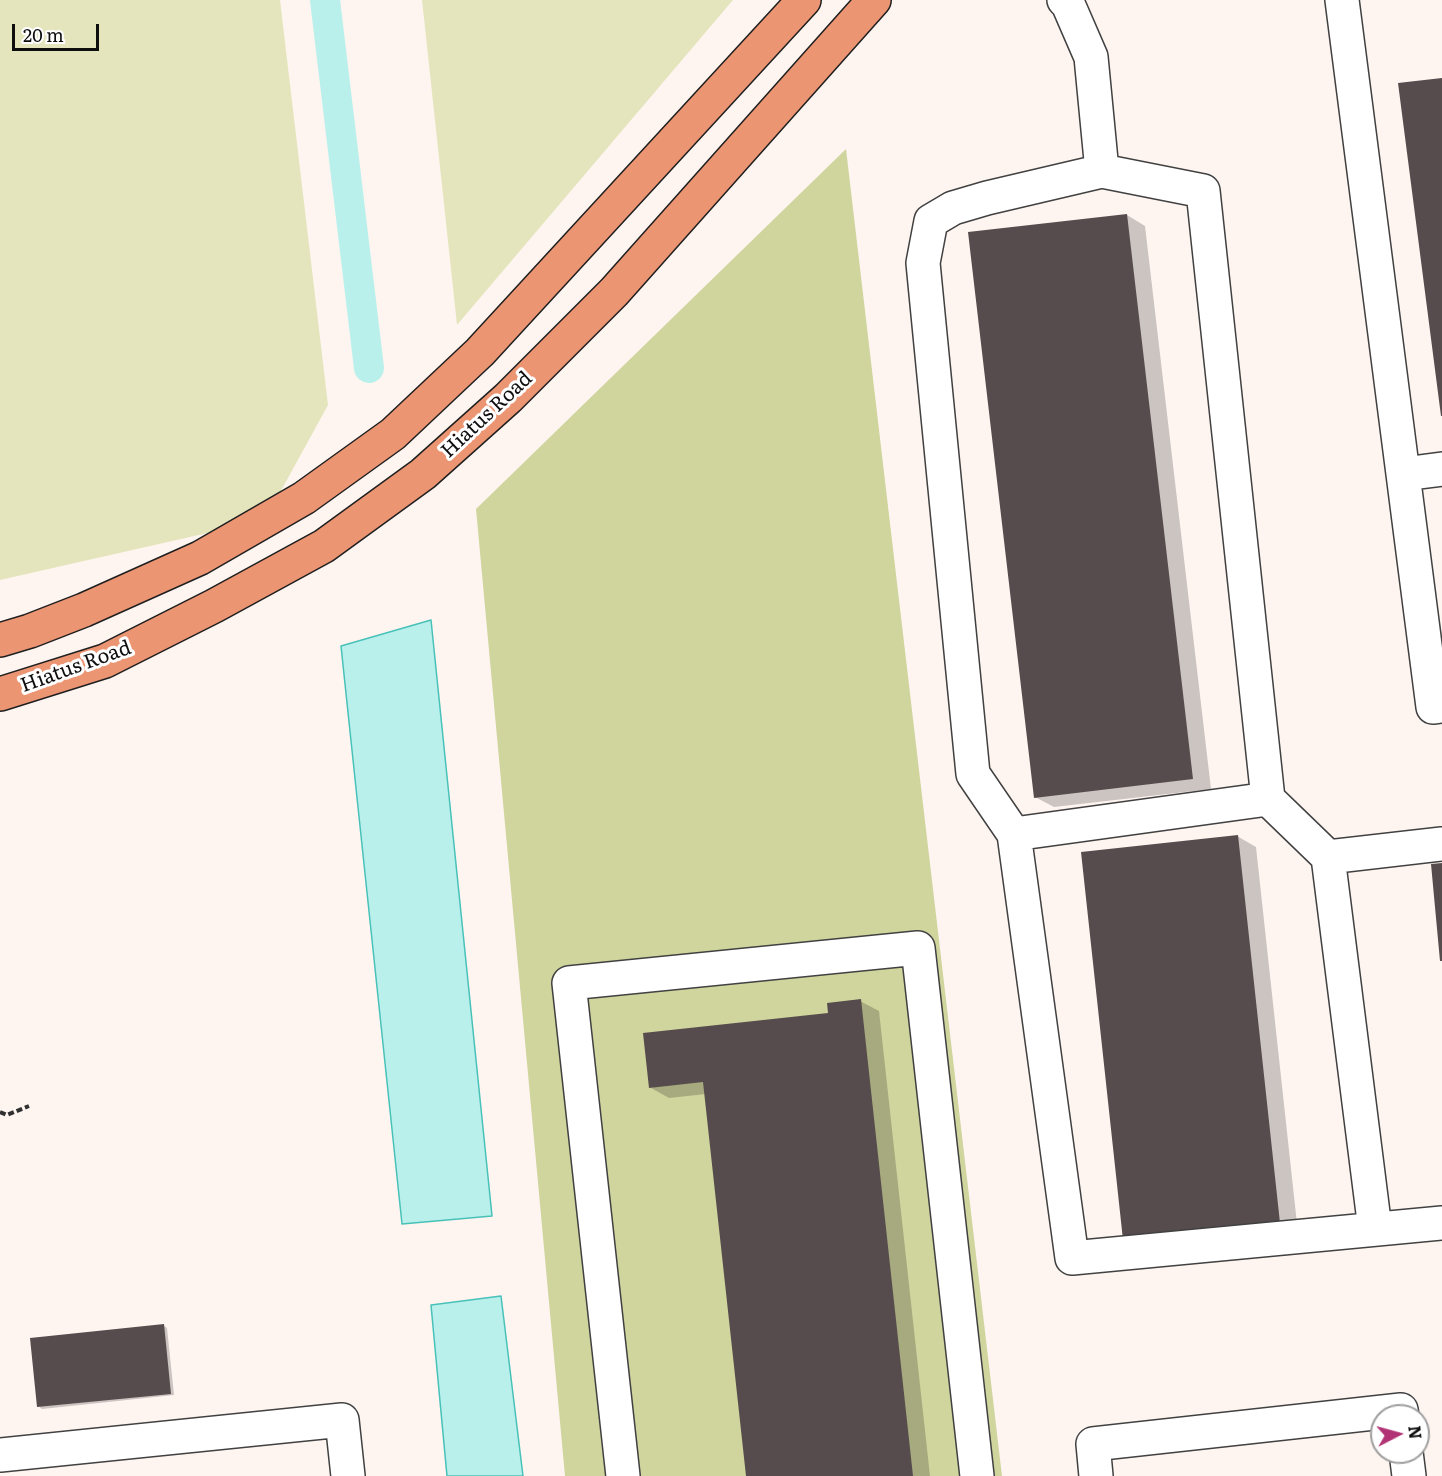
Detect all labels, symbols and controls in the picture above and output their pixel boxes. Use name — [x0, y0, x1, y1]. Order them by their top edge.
scale bar — [15, 12, 102, 50]
text: 20 m — [23, 21, 64, 48]
street label: Hiatus Road — [436, 367, 538, 463]
street label: Hiatus Road — [18, 636, 134, 698]
north arrow — [1370, 1404, 1430, 1464]
text: N — [1403, 1424, 1429, 1440]

